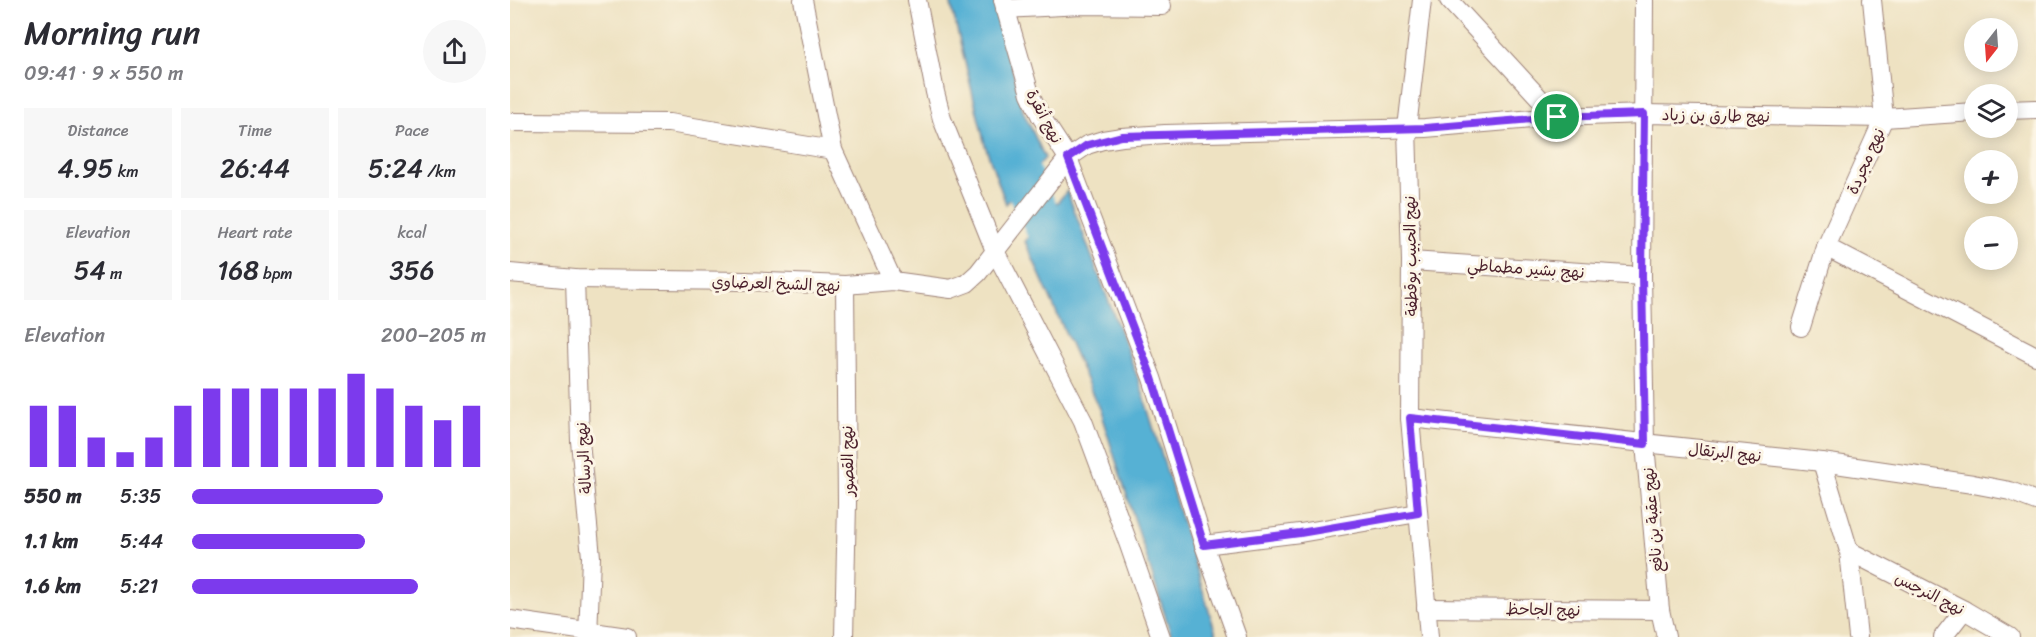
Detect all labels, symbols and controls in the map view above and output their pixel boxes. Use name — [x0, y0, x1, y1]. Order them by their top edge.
text: Morning run — [24, 4, 200, 62]
north arrow — [1964, 18, 2018, 72]
map controls — [1964, 18, 2018, 270]
button: share — [423, 20, 486, 83]
text: 09:41 · 9 × 550 m — [24, 56, 183, 91]
street label: نهج أنقرة — [1018, 84, 1071, 149]
button: layers — [1964, 84, 2018, 138]
pin — [1531, 91, 1582, 142]
icon: arrive — [1540, 100, 1573, 133]
street label: نهج طارق بن زياد — [1662, 100, 1770, 131]
text: Distance — [68, 116, 128, 145]
text: Time — [238, 116, 272, 145]
text: Pace — [395, 116, 429, 145]
street label: نهج مجردة — [1838, 123, 1893, 199]
text: 4.95 — [58, 145, 114, 191]
text: 26:44 — [220, 145, 290, 191]
text: 5:24 — [368, 145, 423, 191]
button: + — [1964, 150, 2018, 204]
text: km — [114, 157, 138, 186]
text: /km — [423, 157, 456, 186]
street label: نهج الحبيب بوقطفة — [1395, 195, 1426, 316]
button: − — [1964, 216, 2018, 270]
text: Elevation — [66, 218, 130, 247]
text: Heart rate — [217, 218, 293, 247]
text: kcal — [397, 218, 427, 247]
text: 54 — [74, 247, 106, 293]
text: 168 — [217, 247, 259, 293]
text: 356 — [390, 247, 434, 293]
street label: نهج بشير مطماطي — [1466, 250, 1586, 287]
text: m — [106, 259, 122, 288]
text: bpm — [259, 259, 293, 288]
street label: نهج الشيخ العرضاوي — [711, 267, 841, 300]
text: Elevation — [24, 318, 105, 353]
text: 200–205 m — [381, 318, 486, 353]
street label: نهج الرسالة — [567, 421, 600, 495]
street label: نهج القصور — [832, 425, 863, 499]
street label: نهج البرتقال — [1687, 434, 1763, 471]
street label: نهج عقبة بن نافع — [1633, 466, 1672, 574]
text: 550 m — [24, 479, 82, 514]
text: 5:35 — [120, 479, 161, 514]
text: 1.1 km — [24, 524, 78, 559]
text: 5:44 — [120, 524, 163, 559]
street label: نهج النرجس — [1890, 563, 1970, 623]
text: 1.6 km — [24, 569, 81, 604]
text: 5:21 — [120, 569, 158, 604]
street label: نهج الجاحظ — [1505, 594, 1581, 625]

